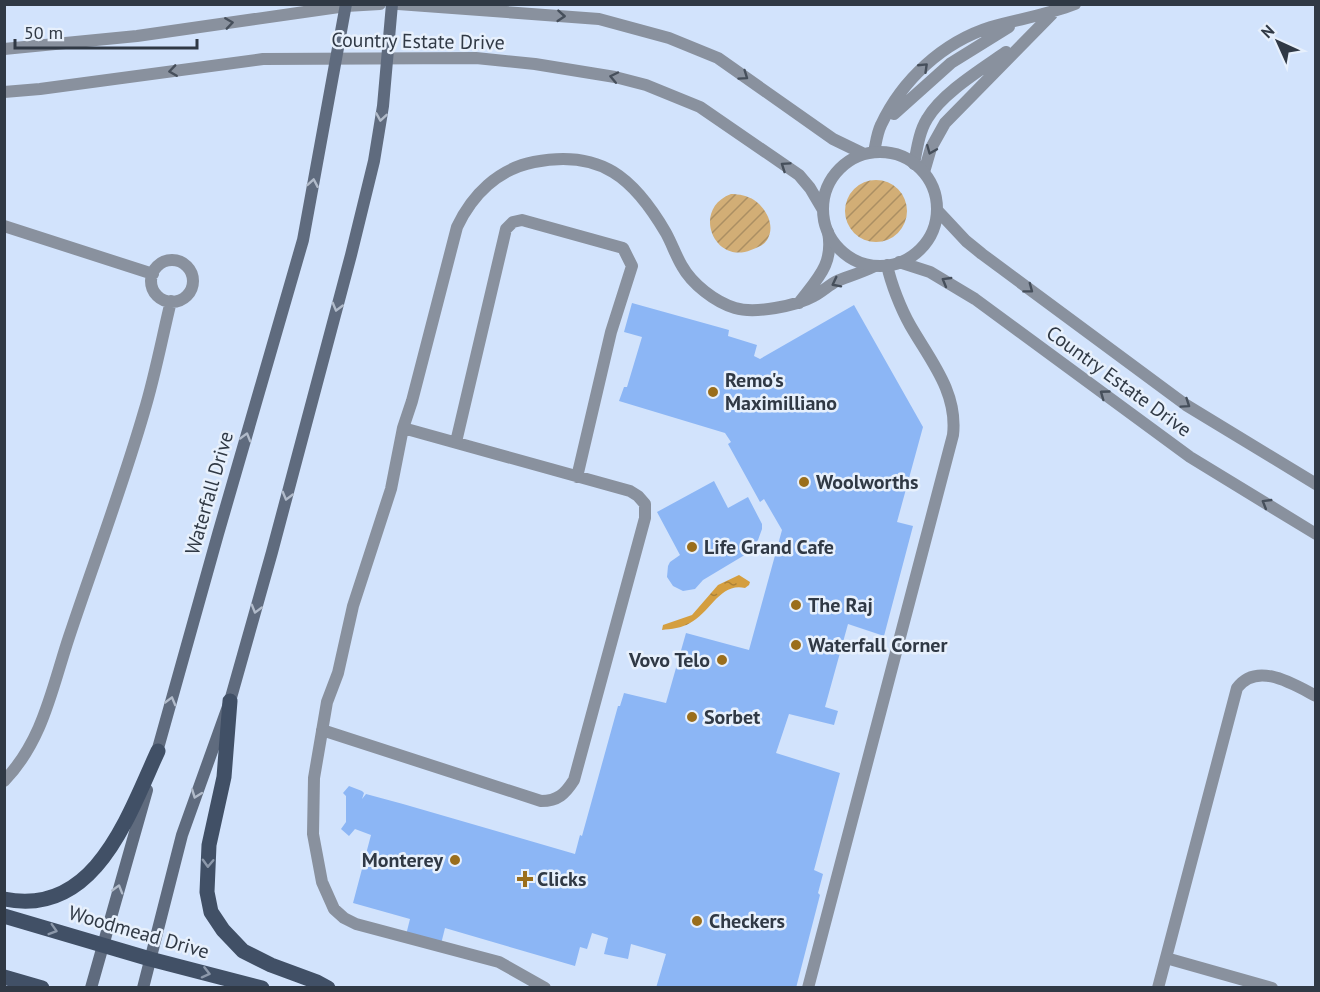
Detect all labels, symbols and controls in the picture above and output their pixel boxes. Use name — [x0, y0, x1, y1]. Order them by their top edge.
one-way arrow — [556, 10, 565, 23]
scale bar — [15, 12, 196, 50]
north arrow — [1248, 12, 1308, 72]
one-way arrow — [225, 17, 234, 29]
text: 50 m — [24, 21, 63, 44]
text: N — [1257, 21, 1278, 42]
street label: Country Estate Drive — [331, 26, 505, 56]
one-way arrow — [918, 63, 928, 74]
one-way arrow — [168, 65, 177, 77]
one-way arrow — [737, 69, 748, 80]
one-way arrow — [609, 71, 619, 84]
one-way arrow — [375, 112, 388, 122]
one-way arrow — [926, 144, 938, 155]
one-way arrow — [781, 162, 792, 173]
one-way arrow — [307, 178, 319, 187]
one-way arrow — [832, 276, 842, 287]
one-way arrow — [942, 277, 952, 288]
one-way arrow — [1022, 282, 1033, 293]
one-way arrow — [332, 301, 344, 312]
street label: Country Estate Drive — [1041, 320, 1197, 442]
place label: Remo's Maximilliano — [725, 367, 837, 416]
marker: Remo's Maximilliano — [706, 385, 720, 399]
one-way arrow — [1100, 390, 1111, 401]
one-way arrow — [1180, 397, 1191, 408]
street label: Waterfall Drive — [179, 428, 239, 558]
one-way arrow — [239, 433, 251, 443]
place label: Woolworths — [816, 469, 918, 495]
marker: Woolworths — [797, 475, 811, 489]
one-way arrow — [282, 491, 295, 501]
one-way arrow — [1262, 499, 1272, 511]
place label: Life Grand Cafe — [704, 534, 834, 560]
marker: Life Grand Cafe — [685, 540, 699, 554]
place label: The Raj — [808, 592, 873, 618]
marker: The Raj — [789, 598, 803, 612]
one-way arrow — [251, 603, 263, 614]
place label: Waterfall Corner — [808, 632, 947, 658]
marker: Waterfall Corner — [789, 638, 803, 652]
place label: Vovo Telo — [628, 647, 710, 673]
marker: Vovo Telo — [715, 653, 729, 667]
one-way arrow — [164, 696, 177, 706]
place label: Sorbet — [704, 704, 760, 730]
marker: Sorbet — [685, 710, 699, 724]
one-way arrow — [191, 788, 204, 799]
place label: Monterey — [362, 847, 443, 873]
marker: Monterey — [448, 853, 462, 867]
one-way arrow — [202, 858, 214, 867]
place label: Clicks — [537, 866, 586, 892]
marker: Clicks — [518, 872, 532, 886]
one-way arrow — [111, 884, 123, 895]
street label: Woodmead Drive — [66, 899, 212, 965]
place label: Checkers — [709, 908, 785, 934]
marker: Checkers — [690, 914, 704, 928]
one-way arrow — [47, 923, 58, 935]
one-way arrow — [201, 966, 211, 979]

